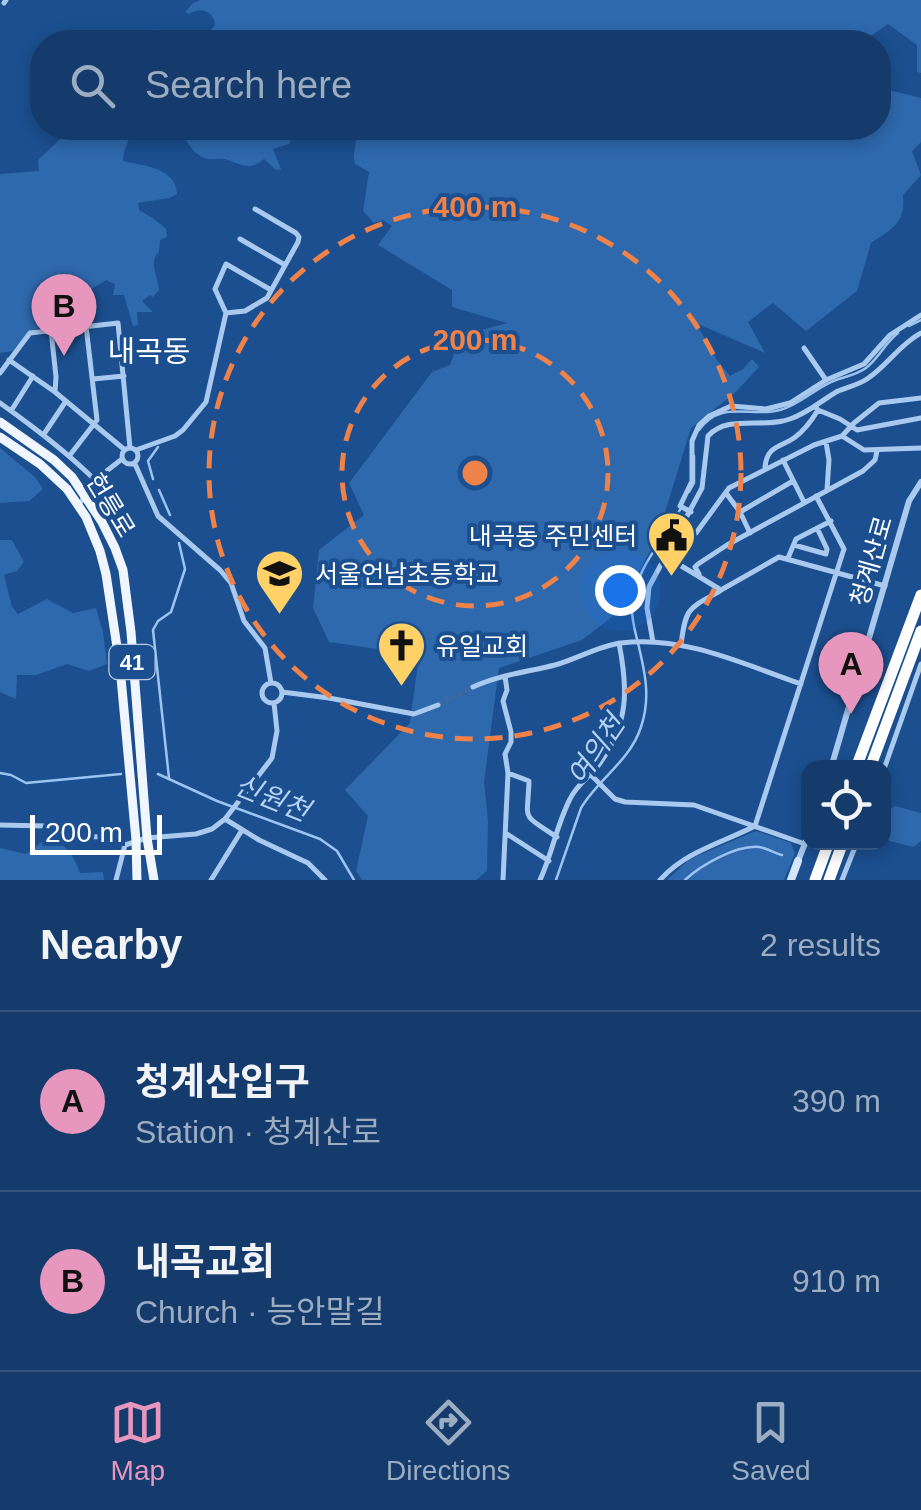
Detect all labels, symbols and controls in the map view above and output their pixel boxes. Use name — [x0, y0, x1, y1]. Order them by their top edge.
search box — [30, 30, 891, 140]
icon: search — [65, 58, 120, 113]
text: Search here — [145, 64, 352, 106]
text: 400 m — [432, 190, 518, 223]
pin: B — [32, 274, 96, 356]
text: 200 m — [432, 323, 518, 356]
district label: 내곡동 — [108, 335, 190, 368]
centre of rings — [457, 455, 493, 491]
street label: 헌릉로 — [81, 468, 141, 542]
public building icon: 내곡동 주민센터 — [646, 510, 698, 578]
street label: 청계산로 — [845, 513, 897, 609]
place label: 내곡동 주민센터 — [469, 522, 637, 550]
school or university icon: 서울언남초등학교 — [254, 548, 306, 616]
place label: 서울언남초등학교 — [315, 560, 499, 588]
your location — [595, 565, 646, 616]
church icon: 유일교회 — [375, 620, 427, 688]
place label: 유일교회 — [436, 632, 528, 660]
pin: A — [818, 632, 884, 714]
road number: 41 — [110, 645, 154, 679]
water label: 여의천 — [562, 707, 632, 791]
map controls — [801, 760, 891, 850]
button: locate — [801, 760, 891, 850]
water label: 신원천 — [230, 769, 317, 828]
scale bar — [30, 810, 162, 854]
text: 200 m — [45, 817, 123, 848]
text: Nearby — [40, 921, 182, 968]
text: 2 results — [760, 927, 881, 963]
text: 청계산입구 — [135, 1061, 310, 1103]
text: A — [61, 1083, 84, 1119]
text: 390 m — [792, 1083, 881, 1119]
text: Station · 청계산로 — [135, 1114, 381, 1150]
text: 내곡교회 — [135, 1241, 275, 1283]
text: B — [61, 1263, 84, 1299]
text: 910 m — [792, 1263, 881, 1299]
text: Church · 능안말길 — [135, 1294, 384, 1330]
tab: Map — [110, 1395, 165, 1487]
tab: Directions — [386, 1395, 511, 1487]
tab: Saved — [731, 1395, 811, 1487]

